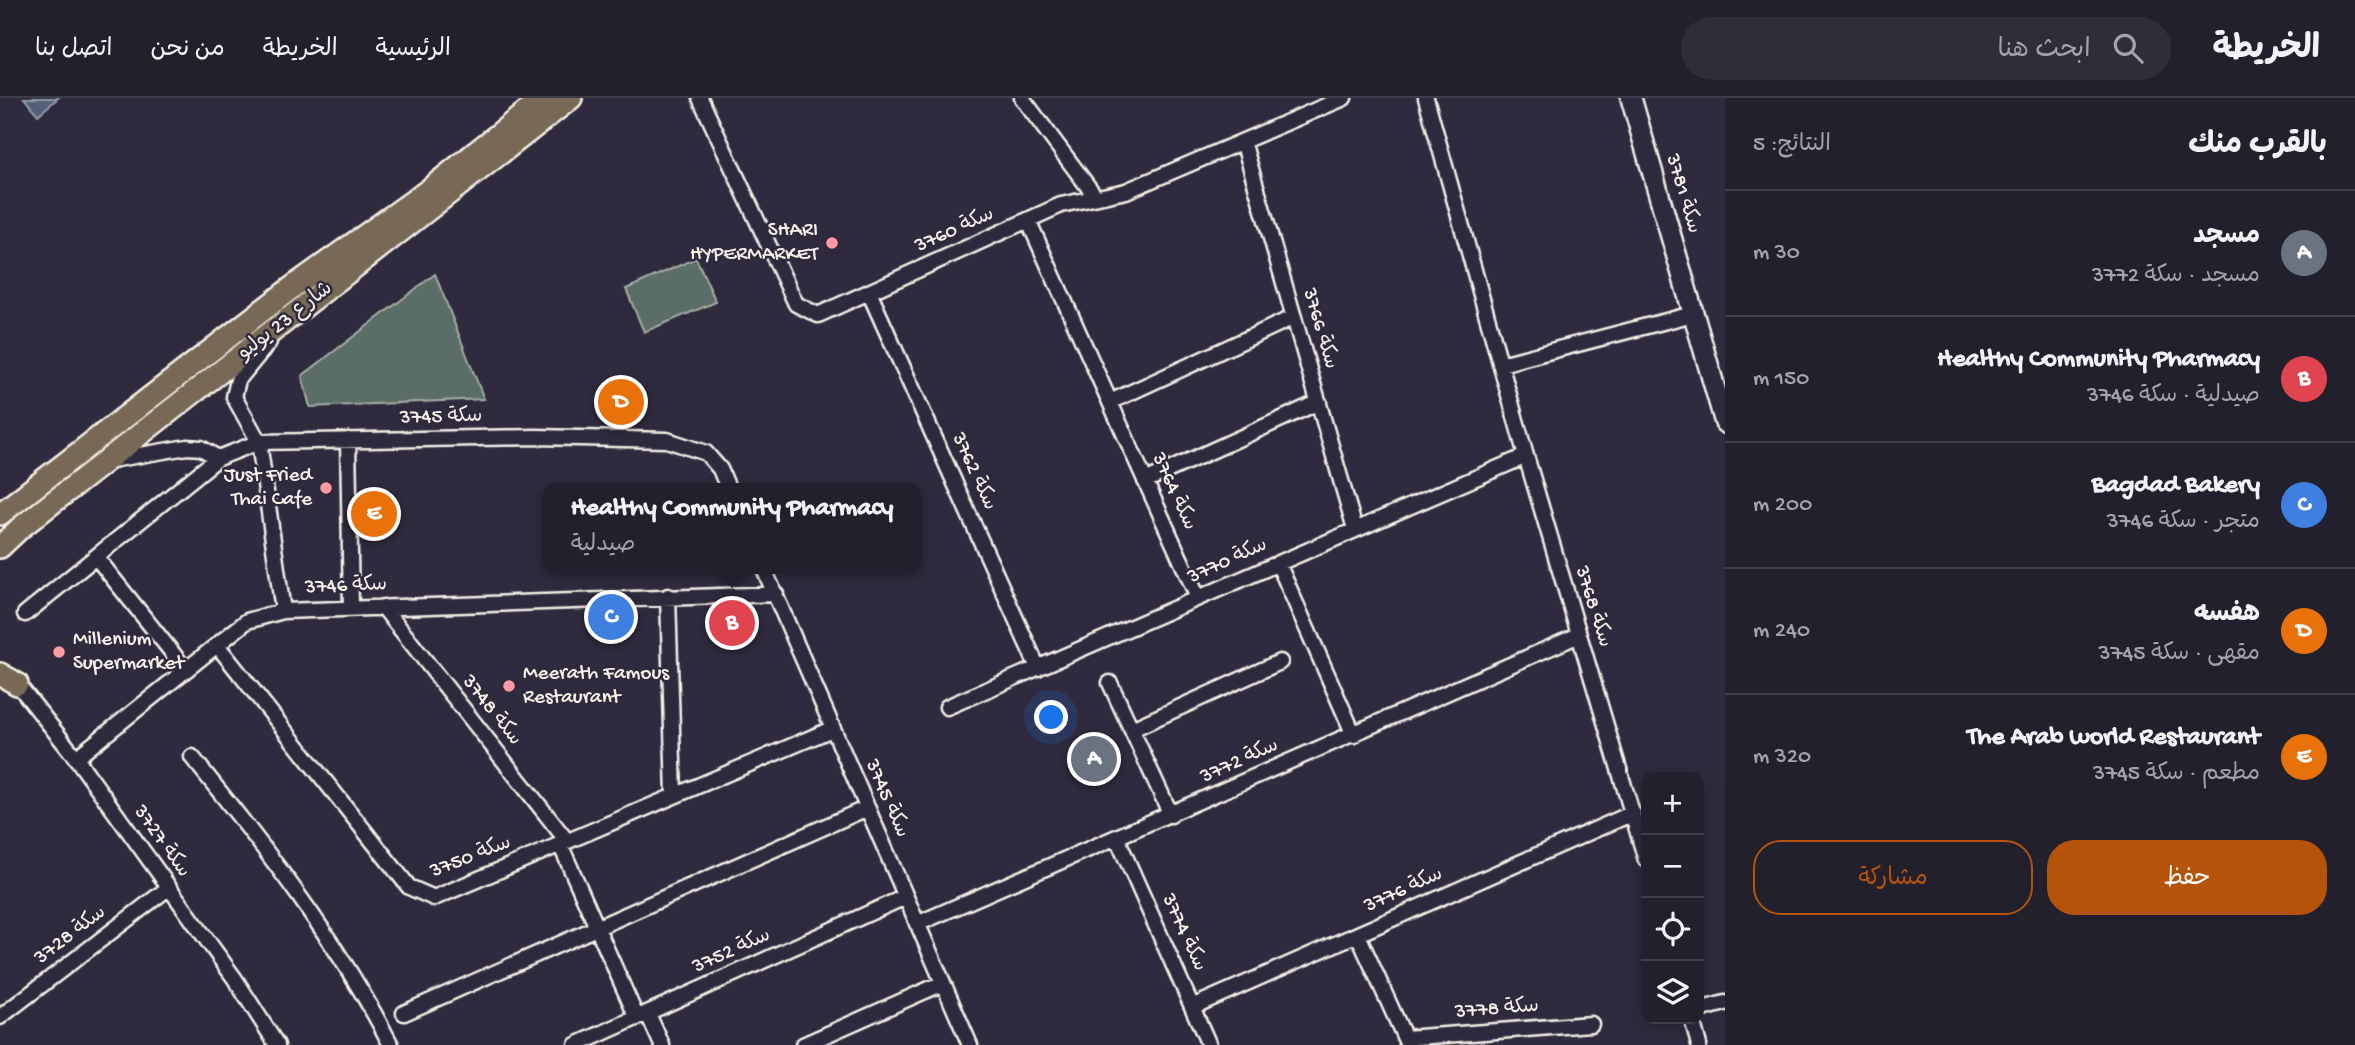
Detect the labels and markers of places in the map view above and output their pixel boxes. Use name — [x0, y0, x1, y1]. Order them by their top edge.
place label: SHARI HYPERMARKET — [690, 219, 819, 268]
marker: SHARI HYPERMARKET — [824, 235, 840, 251]
pin: D — [598, 376, 644, 428]
place label: Just Fried Thai Cafe — [224, 464, 314, 513]
marker: Just Fried Thai Cafe — [318, 480, 334, 496]
pin: E — [351, 488, 397, 540]
pin: C — [588, 591, 634, 643]
pin: B — [709, 597, 755, 649]
place label: Millenium Supermarket — [73, 628, 186, 677]
marker: Millenium Supermarket — [51, 644, 67, 660]
place label: Meerath Famous Restaurant — [523, 662, 670, 711]
marker: Meerath Famous Restaurant — [501, 678, 517, 694]
pin: A — [1071, 733, 1117, 785]

